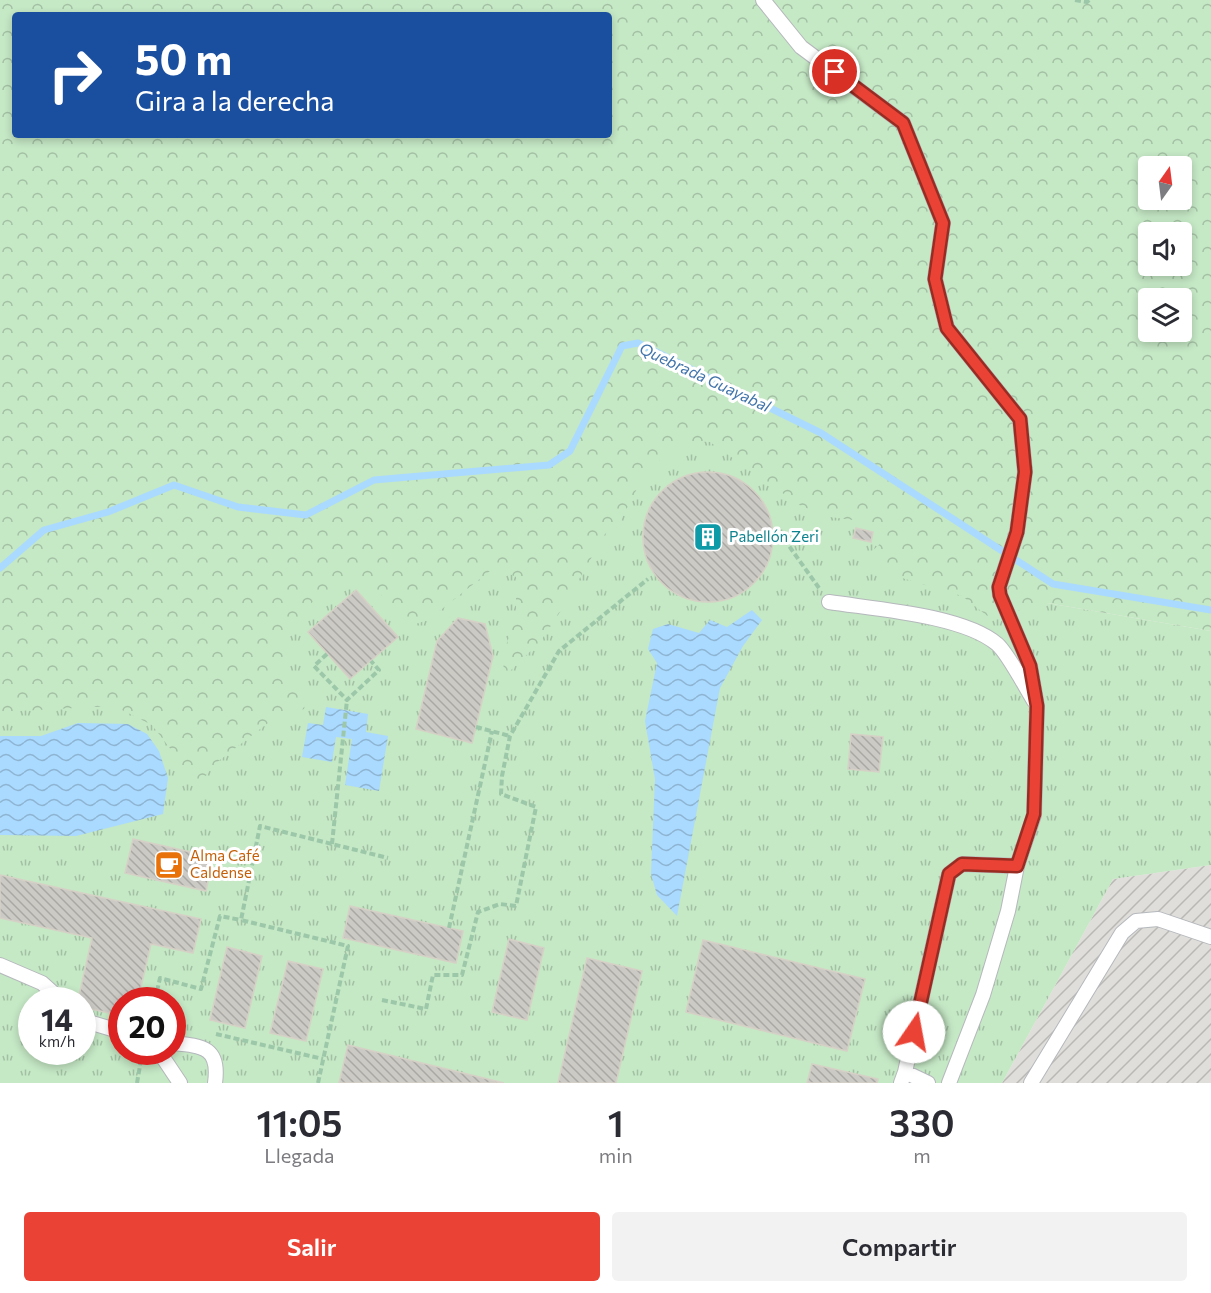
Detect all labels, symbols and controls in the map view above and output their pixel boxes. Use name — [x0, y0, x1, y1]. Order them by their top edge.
text: 50 m — [135, 32, 232, 84]
icon: right — [36, 36, 114, 114]
pin — [809, 46, 860, 97]
icon: arrive — [818, 55, 851, 88]
text: Gira a la derecha — [135, 84, 334, 117]
north arrow — [1138, 156, 1192, 210]
map controls — [1138, 156, 1192, 342]
button: sound — [1138, 222, 1192, 276]
button: layers — [1138, 288, 1192, 342]
water label: Quebrada Guayabal — [637, 338, 775, 416]
building icon: Pabellón Zeri — [692, 521, 724, 553]
place label: Pabellón Zeri — [729, 527, 819, 545]
place label: Alma Café Caldense — [190, 846, 260, 881]
cafe icon: Alma Café Caldense — [153, 849, 185, 881]
speed limit sign: 20 — [108, 987, 186, 1065]
text: 14 — [41, 1000, 73, 1037]
position arrow — [882, 1000, 946, 1064]
text: km/h — [39, 1032, 75, 1050]
text: 11:05 — [256, 1100, 342, 1144]
text: 1 — [608, 1100, 624, 1144]
text: 330 — [889, 1100, 955, 1144]
text: Llegada — [264, 1143, 335, 1167]
text: min — [599, 1143, 633, 1167]
text: m — [913, 1143, 931, 1167]
button: Salir — [24, 1212, 600, 1281]
button: Compartir — [612, 1212, 1187, 1281]

